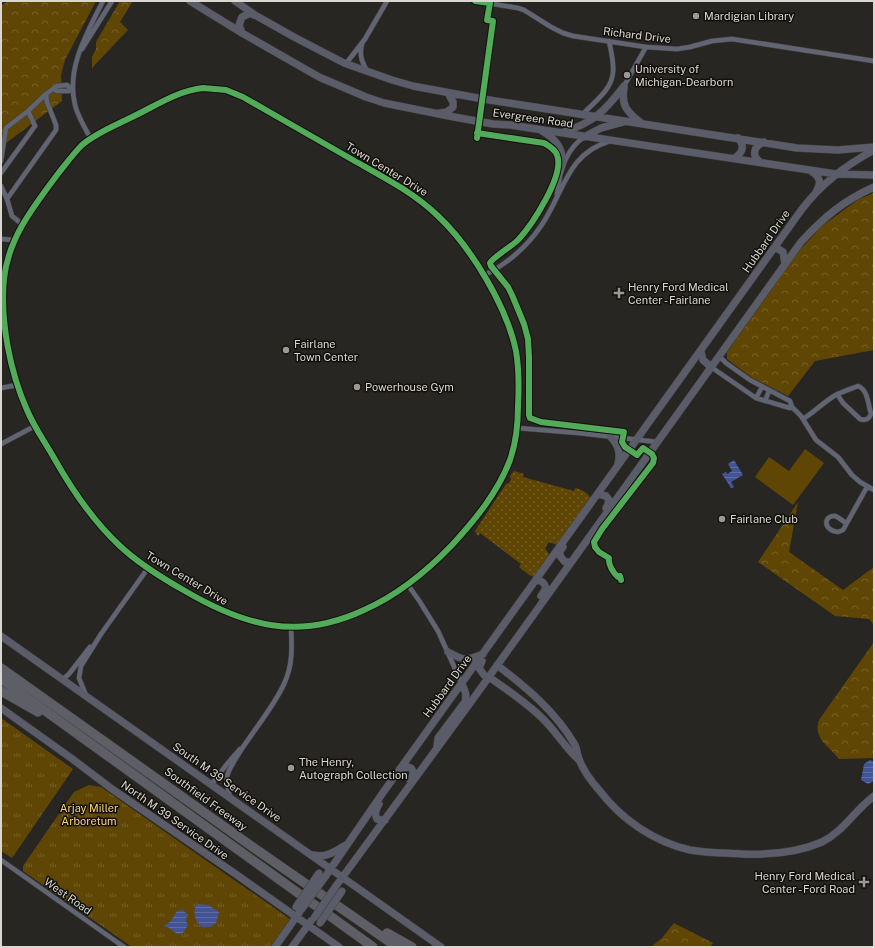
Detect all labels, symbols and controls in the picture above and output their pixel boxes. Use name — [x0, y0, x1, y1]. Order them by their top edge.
place label: Mardigian Library — [704, 10, 794, 22]
marker: Mardigian Library — [691, 11, 701, 21]
street label: Richard Drive — [602, 25, 672, 45]
place label: University of Michigan-Dearborn — [635, 63, 733, 88]
marker: University of Michigan-Dearborn — [622, 70, 632, 80]
street label: Evergreen Road — [492, 106, 574, 130]
street label: Town Center Drive — [344, 140, 430, 198]
street label: Hubbard Drive — [740, 207, 792, 275]
place label: Henry Ford Medical Center - Fairlane — [628, 281, 729, 306]
marker: Henry Ford Medical Center - Fairlane — [613, 287, 625, 299]
place label: Fairlane Town Center — [294, 338, 358, 363]
marker: Fairlane Town Center — [281, 345, 291, 355]
place label: Powerhouse Gym — [365, 381, 454, 393]
marker: Powerhouse Gym — [352, 382, 362, 392]
place label: Fairlane Club — [730, 513, 798, 525]
marker: Fairlane Club — [717, 514, 727, 524]
street label: Town Center Drive — [144, 549, 230, 607]
street label: Hubbard Drive — [420, 653, 474, 719]
street label: South M 39 Service Drive — [171, 740, 283, 824]
place label: The Henry, Autograph Collection — [299, 756, 408, 781]
marker: The Henry, Autograph Collection — [286, 763, 296, 773]
street label: Southfield Freeway — [162, 765, 250, 833]
street label: North M 39 Service Drive — [119, 778, 231, 862]
park label: Arjay Miller Arboretum — [60, 802, 118, 827]
place label: Henry Ford Medical Center - Ford Road — [754, 870, 855, 895]
street label: West Road — [42, 875, 94, 917]
marker: Henry Ford Medical Center - Ford Road — [858, 876, 870, 888]

